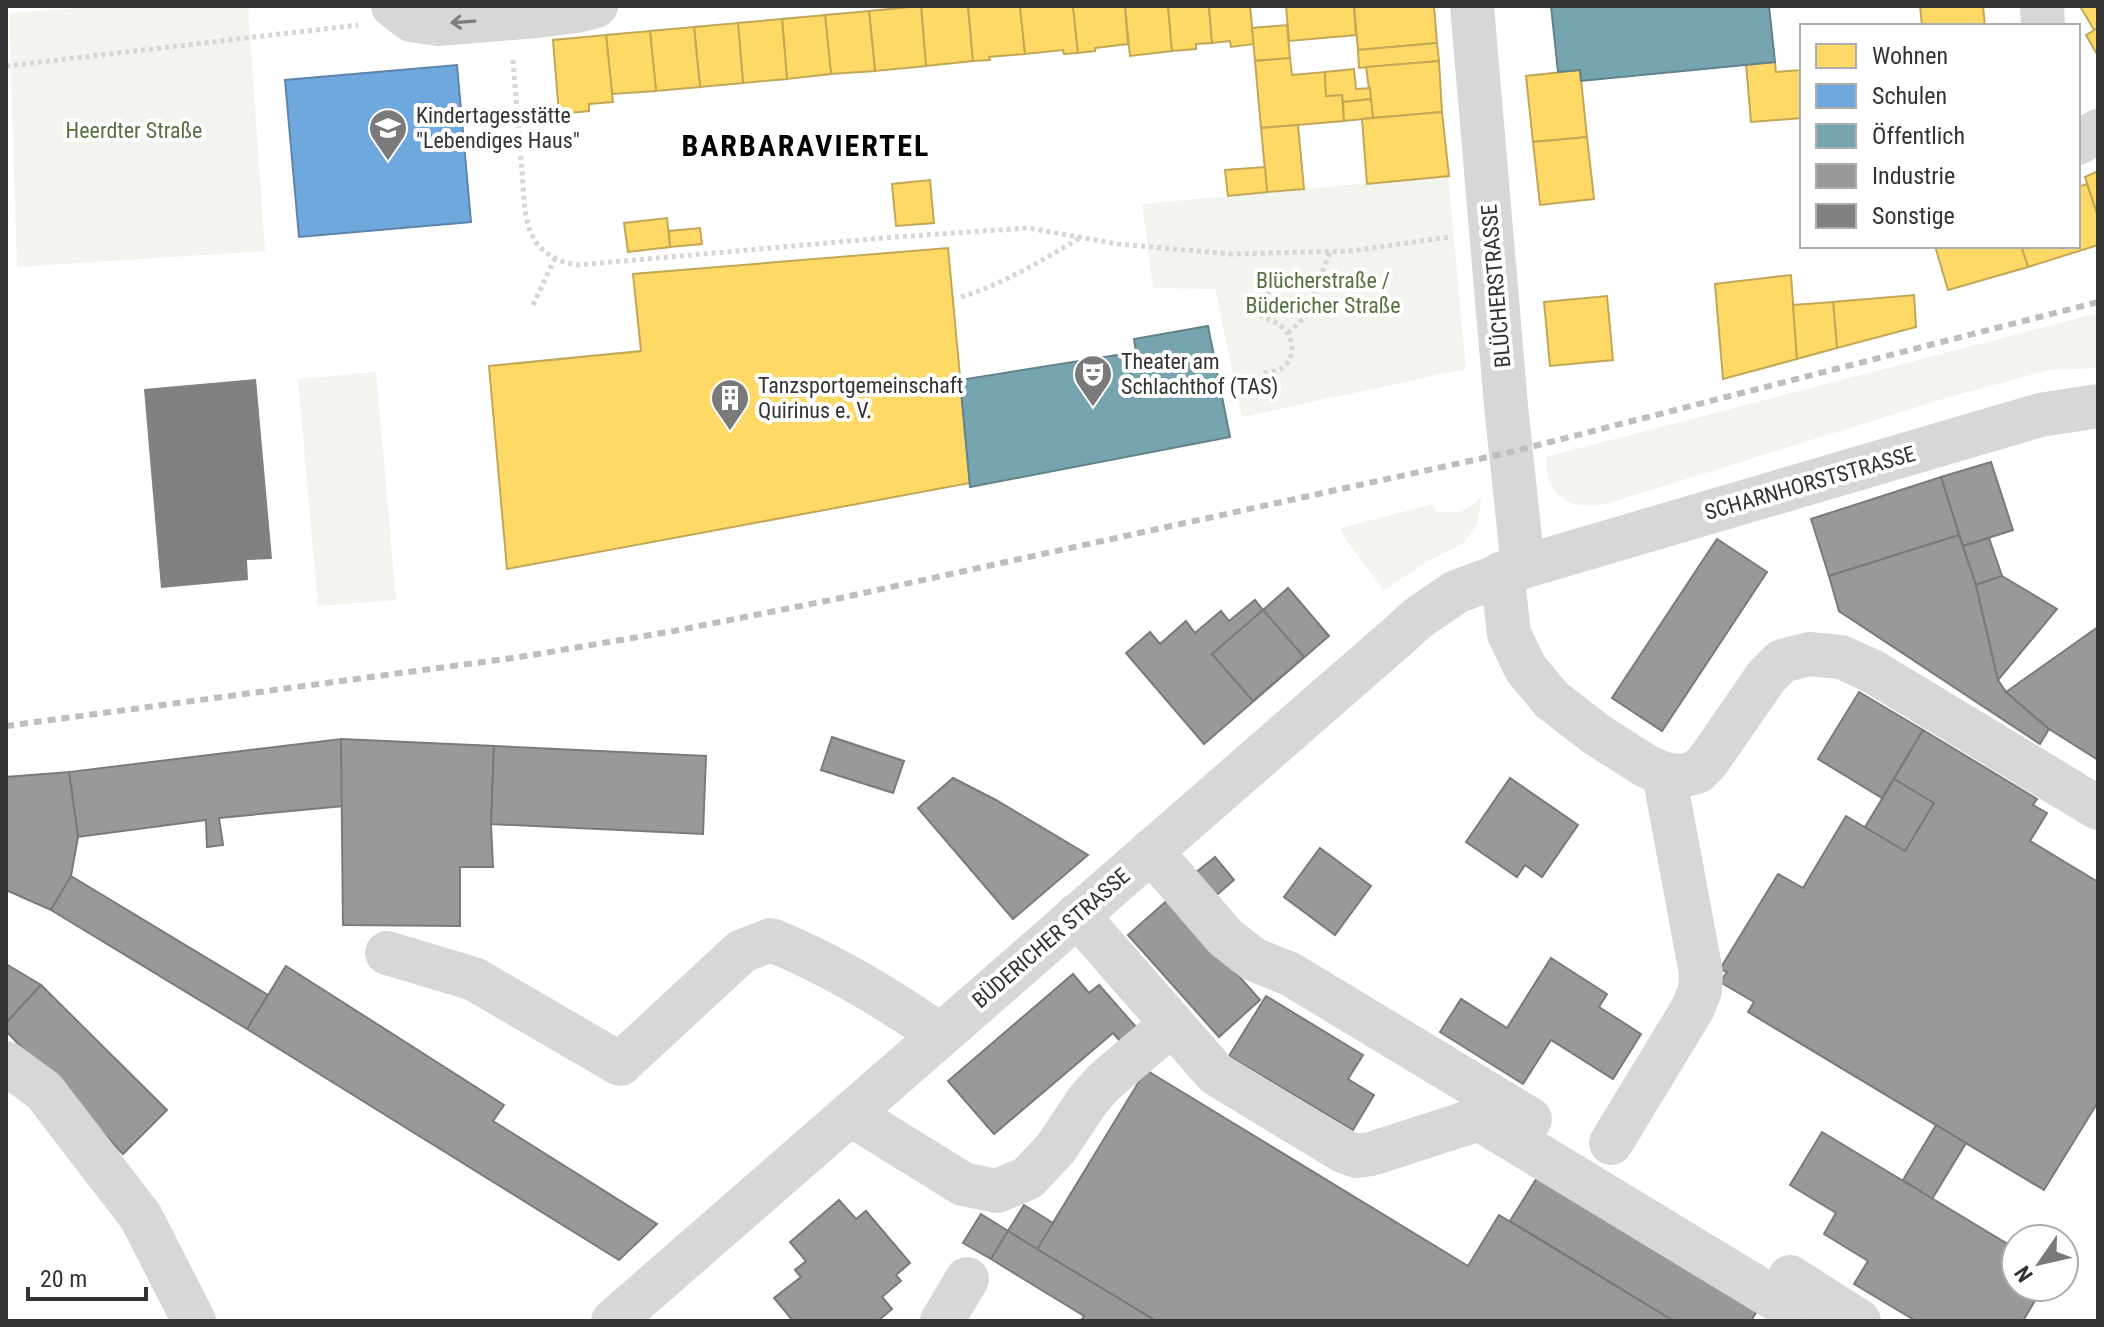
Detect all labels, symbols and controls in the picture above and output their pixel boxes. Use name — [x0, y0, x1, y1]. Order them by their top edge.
one-way arrow — [450, 15, 477, 30]
legend — [1800, 24, 2080, 248]
text: Wohnen — [1872, 42, 1948, 70]
text: Schulen — [1872, 82, 1947, 110]
place label: Kindertagesstätte "Lebendiges Haus" — [416, 103, 580, 153]
school or university icon: Kindertagesstätte "Lebendiges Haus" — [367, 107, 409, 162]
park label: Heerdter Straße — [66, 118, 202, 143]
text: Öffentlich — [1872, 122, 1965, 150]
district label: BARBARAVIERTEL — [682, 128, 930, 163]
text: Industrie — [1872, 162, 1955, 190]
text: Sonstige — [1872, 202, 1955, 230]
street label: BLÜCHERSTRASSE — [1476, 203, 1516, 369]
park label: Blücherstraße / Büdericher Straße — [1246, 268, 1401, 318]
place label: Theater am Schlachthof (TAS) — [1121, 349, 1278, 400]
theatre icon: Theater am Schlachthof (TAS) — [1072, 353, 1114, 408]
place label: Tanzsportgemeinschaft Quirinus e. V. — [758, 373, 963, 423]
building icon: Tanzsportgemeinschaft Quirinus e. V. — [709, 377, 751, 432]
street label: SCHARNHORSTSTRASSE — [1702, 441, 1918, 525]
street label: BÜDERICHER STRASSE — [967, 863, 1135, 1013]
north arrow — [2000, 1223, 2080, 1303]
scale bar — [28, 1251, 146, 1301]
text: N — [2010, 1261, 2038, 1286]
text: 20 m — [40, 1265, 87, 1293]

